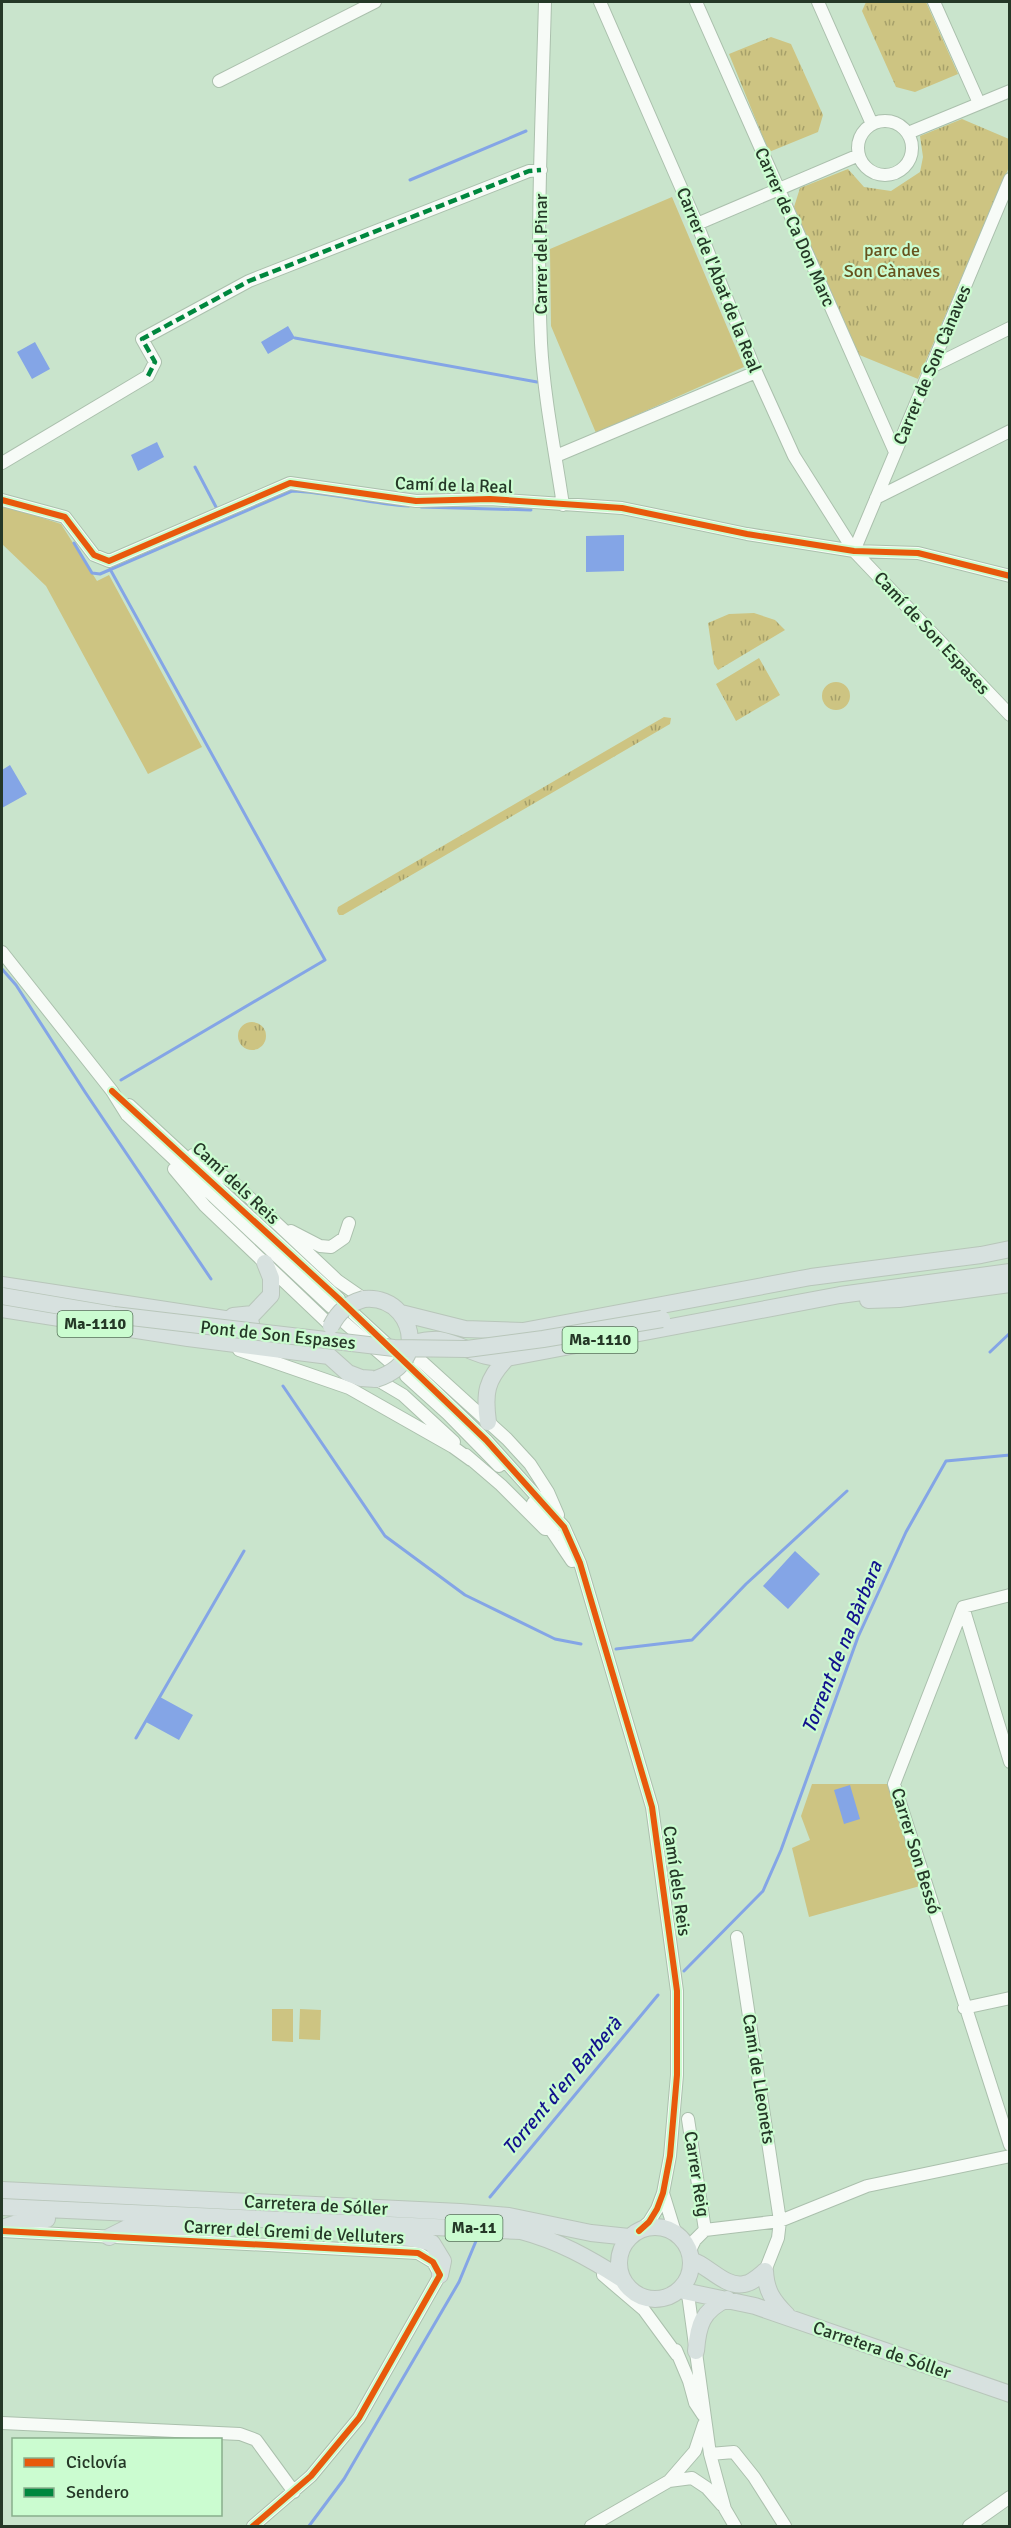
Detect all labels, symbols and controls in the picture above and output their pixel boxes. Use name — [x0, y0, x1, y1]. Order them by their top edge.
street label: Carrer de Ca Don Marc — [750, 144, 840, 310]
street label: Carrer de l'Abat de la Real — [672, 184, 766, 376]
street label: Carrer del Pinar — [530, 193, 552, 314]
park label: parc de Son Cànaves — [844, 239, 940, 282]
street label: Carrer de Son Cànaves — [888, 282, 976, 448]
street label: Camí de la Real — [395, 472, 513, 498]
street label: Camí de Son Espases — [869, 567, 995, 699]
street label: Camí dels Reis — [188, 1137, 284, 1229]
road number: Ma-1110 — [58, 1311, 132, 1337]
street label: Pont de Son Espases — [199, 1316, 357, 1354]
road number: Ma-1110 — [562, 1327, 638, 1353]
water label: Torrent de na Bàrbara — [796, 1557, 888, 1737]
street label: Carrer Son Bessó — [886, 1785, 946, 1917]
street label: Camí dels Reis — [658, 1824, 696, 1938]
water label: Torrent d'en Barberà — [497, 2011, 628, 2160]
street label: Camí de Lleonets — [738, 2012, 780, 2146]
street label: Carrer Reig — [679, 2130, 715, 2218]
street label: Carretera de Sóller — [243, 2190, 389, 2220]
street label: Carrer del Gremi de Velluters — [183, 2215, 405, 2249]
road number: Ma-11 — [446, 2215, 502, 2241]
street label: Carretera de Sóller — [810, 2316, 954, 2384]
legend — [12, 2438, 222, 2516]
text: Ciclovía — [66, 2451, 127, 2473]
text: Sendero — [66, 2481, 129, 2503]

